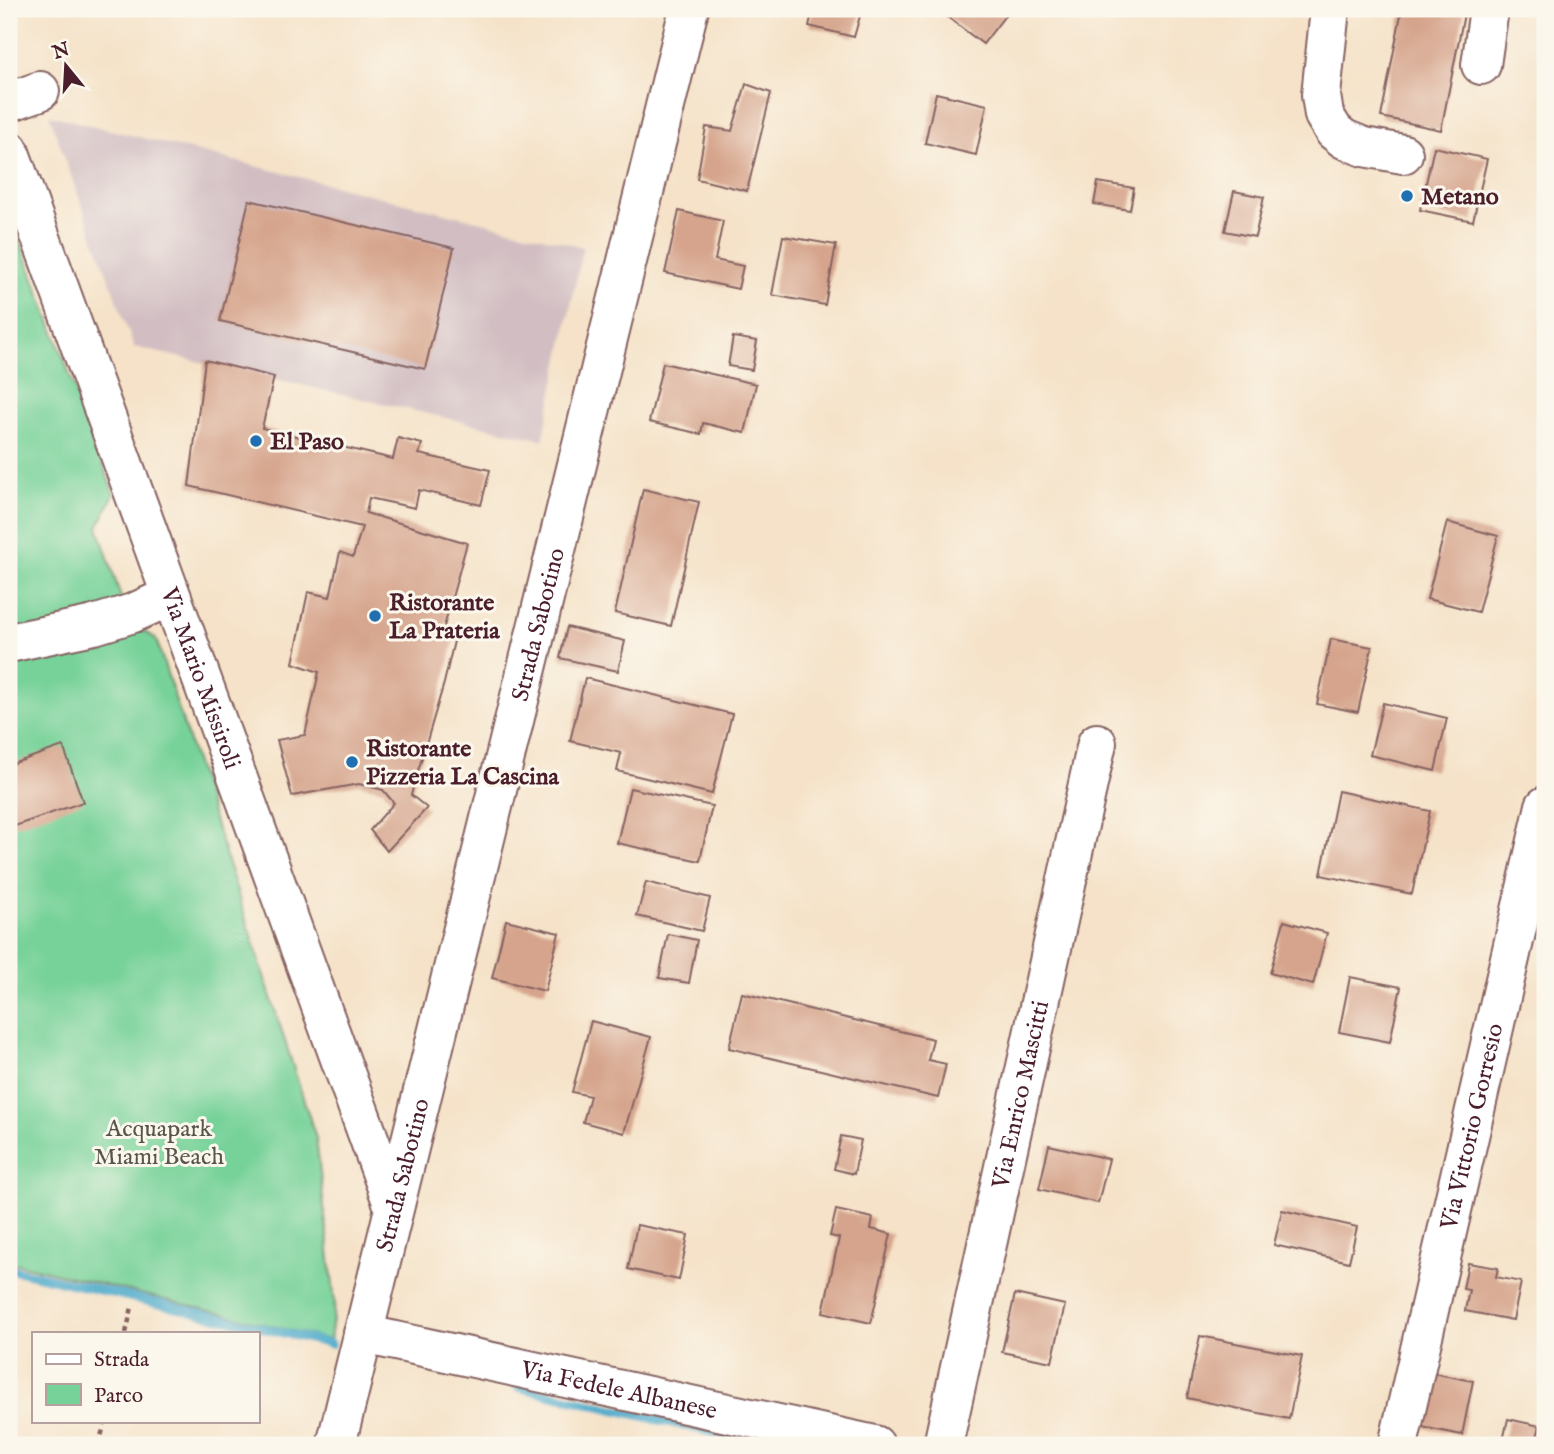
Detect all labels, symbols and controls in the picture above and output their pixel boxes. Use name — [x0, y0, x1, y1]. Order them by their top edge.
north arrow — [32, 32, 102, 102]
text: N — [49, 38, 73, 66]
place label: Metano — [1421, 182, 1499, 213]
marker: Metano — [1399, 188, 1415, 204]
place label: El Paso — [270, 427, 344, 458]
marker: El Paso — [248, 433, 264, 449]
street label: Strada Sabotino — [505, 545, 573, 705]
street label: Via Mario Missiroli — [152, 583, 247, 774]
place label: Ristorante La Prateria — [389, 588, 500, 647]
marker: Ristorante La Prateria — [367, 608, 383, 624]
place label: Ristorante Pizzeria La Cascina — [366, 734, 560, 793]
marker: Ristorante Pizzeria La Cascina — [344, 754, 360, 770]
street label: Via Enrico Mascitti — [985, 998, 1057, 1193]
street label: Via Vittorio Gorresio — [1434, 1020, 1512, 1234]
street label: Strada Sabotino — [370, 1095, 438, 1255]
park label: Acquapark Miami Beach — [94, 1114, 224, 1173]
legend — [32, 1332, 259, 1422]
text: Strada — [94, 1347, 150, 1374]
street label: Via Fedele Albanese — [517, 1354, 720, 1427]
text: Parco — [94, 1383, 143, 1410]

